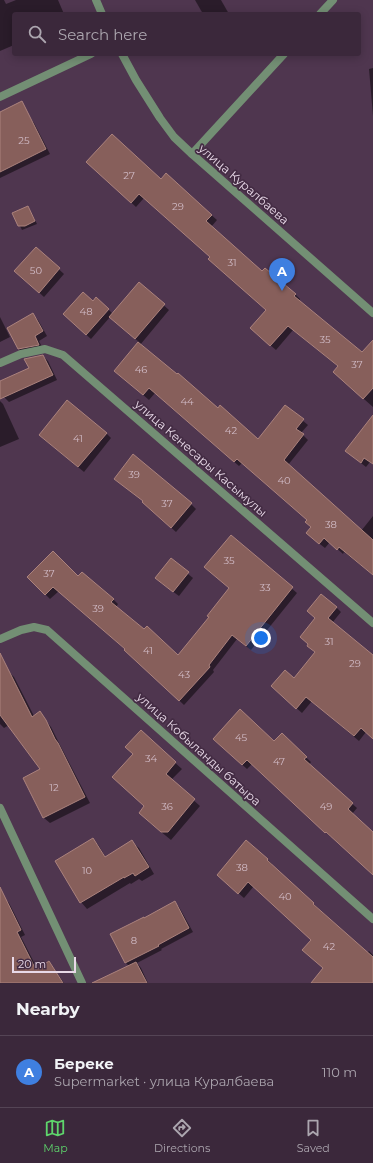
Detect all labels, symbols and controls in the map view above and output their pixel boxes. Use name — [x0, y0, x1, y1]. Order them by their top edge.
search box — [12, 12, 361, 56]
icon: search — [26, 23, 48, 45]
text: Search here — [58, 25, 147, 44]
house number: 25 — [18, 134, 30, 147]
street label: улица Куралбаева — [195, 140, 292, 227]
house number: 27 — [123, 169, 135, 182]
house number: 29 — [172, 200, 184, 213]
house number: 31 — [227, 256, 237, 269]
pin: A — [269, 258, 295, 291]
house number: 50 — [30, 264, 43, 277]
house number: 48 — [79, 305, 93, 318]
house number: 35 — [319, 333, 331, 346]
house number: 37 — [351, 358, 363, 371]
house number: 46 — [135, 363, 147, 376]
house number: 44 — [180, 395, 194, 408]
street label: улица Кенесары Касымулы — [131, 396, 270, 520]
house number: 42 — [225, 424, 237, 437]
house number: 41 — [73, 432, 83, 445]
house number: 39 — [128, 468, 140, 481]
house number: 40 — [277, 474, 291, 487]
house number: 37 — [161, 497, 173, 510]
house number: 38 — [325, 518, 337, 531]
house number: 35 — [223, 554, 235, 567]
house number: 37 — [43, 567, 55, 580]
house number: 33 — [259, 581, 271, 594]
house number: 39 — [92, 602, 104, 615]
your location — [251, 628, 271, 648]
house number: 31 — [324, 635, 334, 648]
house number: 41 — [143, 644, 153, 657]
house number: 29 — [349, 657, 361, 670]
house number: 43 — [178, 668, 190, 681]
street label: улица Кобыланды батыра — [133, 689, 264, 809]
house number: 45 — [235, 731, 247, 744]
house number: 34 — [145, 752, 158, 765]
house number: 47 — [273, 755, 285, 768]
house number: 12 — [49, 781, 59, 794]
house number: 36 — [161, 800, 173, 813]
house number: 49 — [320, 800, 332, 813]
house number: 38 — [236, 861, 248, 874]
house number: 10 — [82, 864, 92, 877]
house number: 40 — [278, 890, 292, 903]
house number: 8 — [131, 934, 137, 947]
house number: 42 — [323, 940, 335, 953]
scale bar — [12, 955, 76, 974]
text: 20 m — [18, 957, 46, 971]
text: Nearby — [16, 999, 80, 1019]
text: Береке — [54, 1054, 114, 1073]
text: A — [24, 1064, 34, 1080]
text: 110 m — [322, 1064, 357, 1080]
text: Supermarket · улица Куралбаева — [54, 1073, 274, 1089]
tab: Map — [43, 1117, 68, 1155]
tab: Directions — [154, 1117, 210, 1155]
tab: Saved — [297, 1117, 330, 1155]

